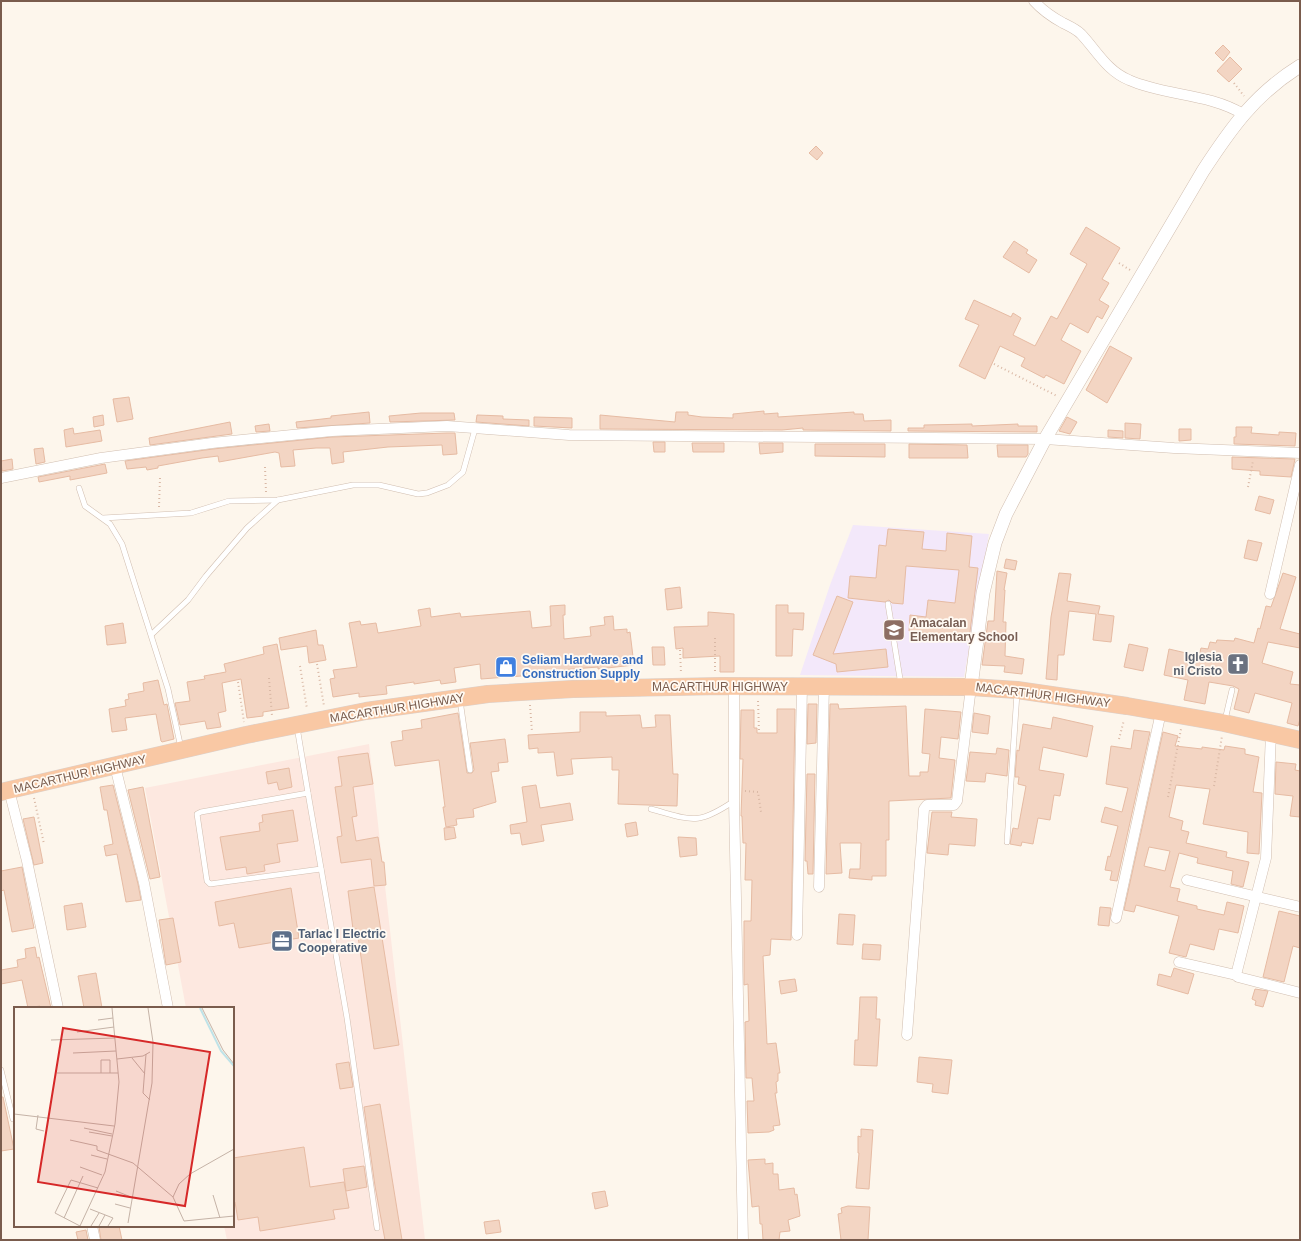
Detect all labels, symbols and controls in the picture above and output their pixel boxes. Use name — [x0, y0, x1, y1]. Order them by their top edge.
place label: Amacalan Elementary School — [910, 616, 1018, 644]
school or university icon: Amacalan Elementary School — [881, 617, 907, 643]
place label: Iglesia ni Cristo — [1173, 650, 1222, 678]
church icon: Iglesia ni Cristo — [1225, 651, 1251, 677]
place label: Seliam Hardware and Construction Supply — [522, 653, 643, 681]
shop icon: Seliam Hardware and Construction Supply — [493, 654, 519, 680]
street label: MACARTHUR HIGHWAY — [652, 680, 788, 694]
street label: MACARTHUR HIGHWAY — [975, 680, 1111, 710]
street label: MACARTHUR HIGHWAY — [329, 690, 465, 726]
street label: MACARTHUR HIGHWAY — [12, 752, 148, 796]
place label: Tarlac I Electric Cooperative — [298, 927, 386, 955]
office icon: Tarlac I Electric Cooperative — [269, 928, 295, 954]
inset map — [14, 1007, 234, 1227]

